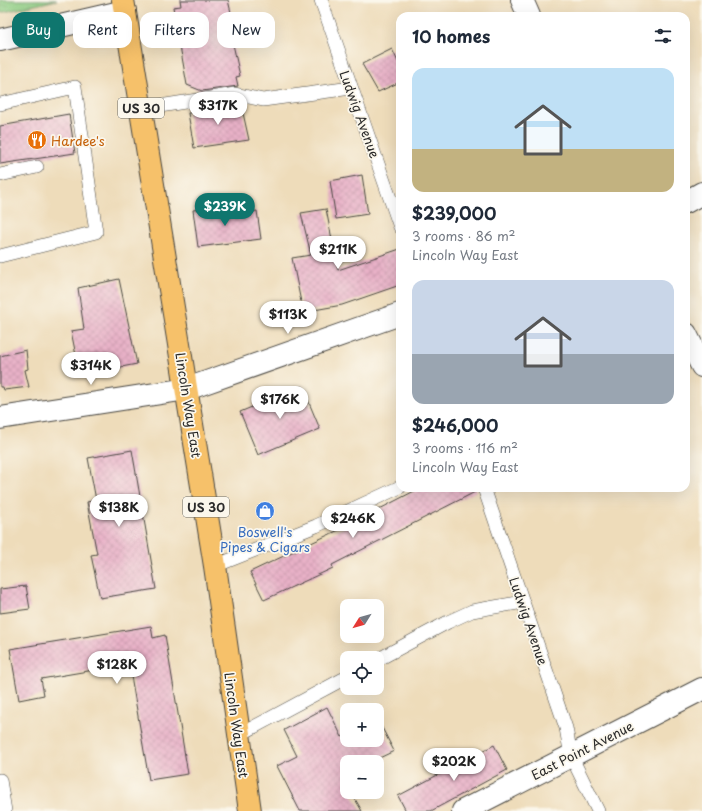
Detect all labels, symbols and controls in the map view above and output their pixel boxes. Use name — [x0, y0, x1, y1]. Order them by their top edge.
chip: Buy — [12, 12, 65, 48]
chip: Rent — [73, 12, 132, 48]
chip: Filters — [140, 12, 209, 48]
chip: New — [217, 12, 275, 48]
text: 10 homes — [412, 23, 490, 49]
icon: filters — [652, 25, 674, 47]
street label: Ludwig Avenue — [335, 68, 385, 160]
pin: $317K — [190, 92, 246, 126]
icon: home — [507, 94, 579, 166]
text: $317K — [198, 95, 238, 114]
road number: US 30 — [118, 98, 164, 118]
restaurant icon: Hardee's — [26, 129, 48, 151]
place label: Hardee's — [51, 131, 105, 150]
pin: $239K — [197, 193, 253, 227]
text: $239K — [204, 196, 246, 215]
text: $239,000 — [412, 200, 496, 226]
text: 3 rooms · 86 m² — [412, 226, 515, 245]
pin: $211K — [310, 236, 366, 270]
text: $211K — [319, 239, 357, 258]
text: Lincoln Way East — [412, 245, 518, 264]
pin: $113K — [260, 301, 316, 335]
text: $113K — [269, 304, 307, 323]
icon: home — [507, 306, 579, 378]
street label: Lincoln Way East — [171, 351, 207, 459]
pin: $314K — [63, 352, 119, 386]
text: $314K — [70, 355, 112, 374]
pin: $176K — [252, 386, 308, 420]
text: $176K — [260, 389, 300, 408]
text: $246,000 — [412, 412, 498, 438]
text: 3 rooms · 116 m² — [412, 438, 518, 457]
text: Lincoln Way East — [412, 457, 518, 476]
pin: $138K — [91, 494, 147, 528]
text: $138K — [99, 497, 139, 516]
road number: US 30 — [183, 497, 229, 517]
shop icon: Boswell's Pipes & Cigars — [254, 500, 276, 522]
pin: $246K — [325, 505, 381, 539]
text: $246K — [331, 508, 375, 527]
place label: Boswell's Pipes & Cigars — [220, 522, 310, 556]
street label: Ludwig Avenue — [505, 574, 553, 668]
north arrow — [340, 599, 384, 643]
map controls — [340, 599, 384, 799]
pin: $128K — [89, 651, 145, 685]
button: locate — [340, 651, 384, 695]
text: $128K — [96, 654, 138, 673]
street label: Lincoln Way East — [220, 671, 254, 779]
button: + — [340, 703, 384, 747]
street label: East Point Avenue — [528, 716, 636, 784]
pin: $202K — [426, 748, 482, 782]
text: $202K — [432, 751, 476, 770]
button: − — [340, 755, 384, 799]

